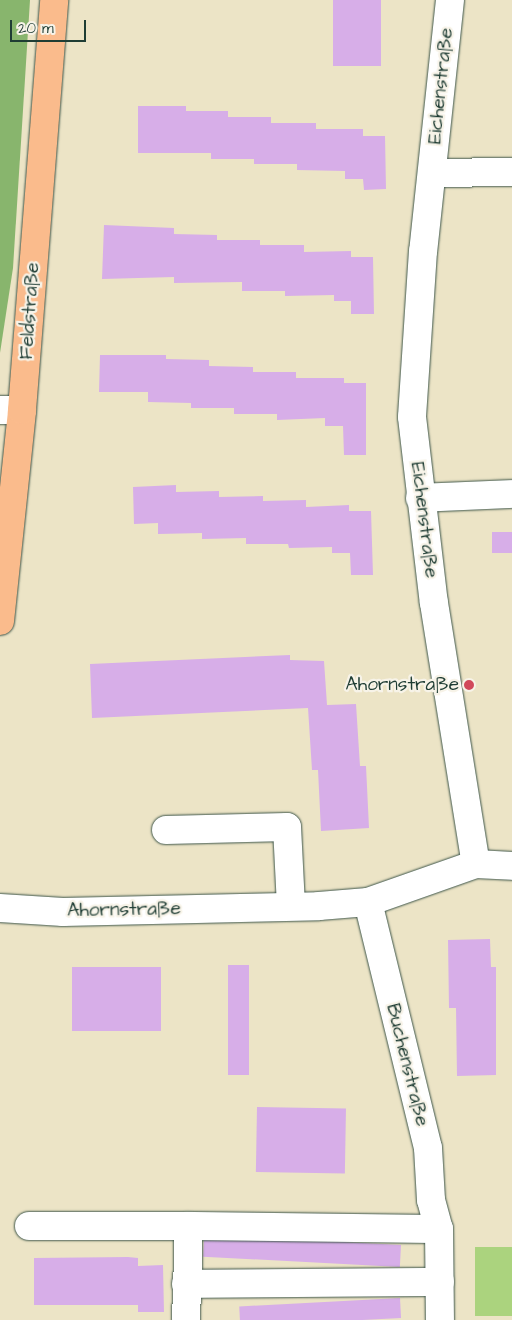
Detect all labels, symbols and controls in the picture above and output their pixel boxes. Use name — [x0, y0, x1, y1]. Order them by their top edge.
scale bar — [12, 10, 89, 42]
text: 20 m — [18, 18, 54, 39]
street label: Eichenstraße — [424, 27, 458, 145]
street label: Feldstraße — [15, 262, 45, 360]
street label: Eichenstraße — [406, 461, 442, 579]
place label: Ahornstraße — [346, 674, 459, 696]
marker: Ahornstraße — [463, 679, 475, 691]
street label: Ahornstraße — [67, 898, 181, 922]
street label: Buchenstraße — [381, 1001, 433, 1129]

